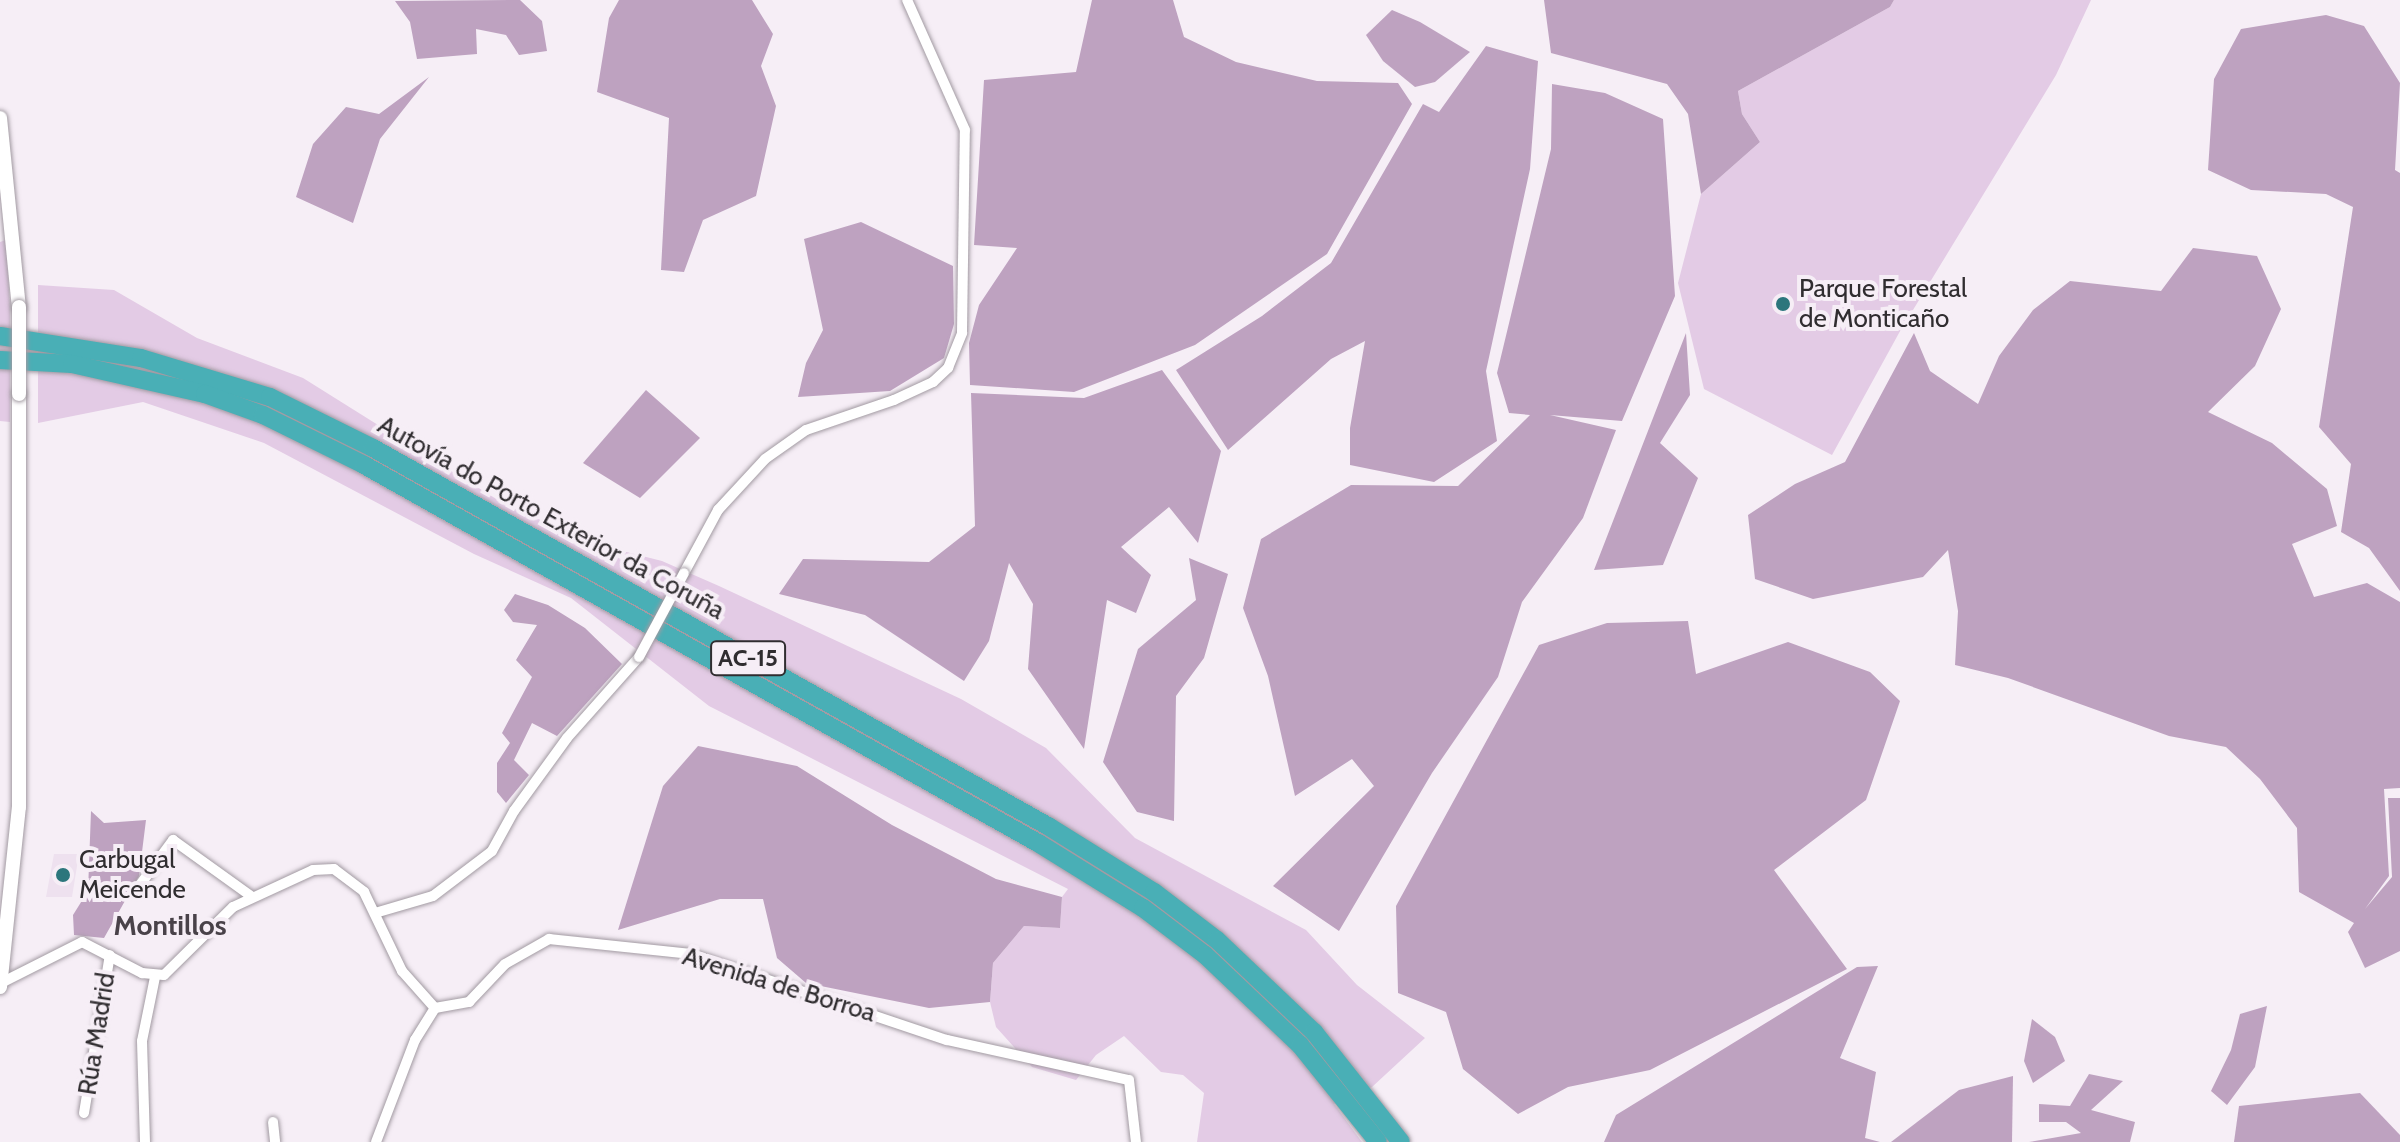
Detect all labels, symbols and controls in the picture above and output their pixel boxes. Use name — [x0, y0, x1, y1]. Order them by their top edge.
place label: Parque Forestal de Monticaño — [1799, 273, 1967, 334]
marker: Parque Forestal de Monticaño — [1774, 295, 1792, 313]
street label: Autovía do Porto Exterior da Coruña — [372, 409, 730, 627]
road number: AC-15 — [710, 638, 786, 678]
place label: Carbugal Meicende — [79, 844, 186, 906]
marker: Carbugal Meicende — [54, 866, 72, 884]
district label: Montillos — [114, 908, 226, 942]
street label: Avenida de Borroa — [679, 941, 879, 1029]
street label: Rúa Madrid — [72, 971, 122, 1097]

